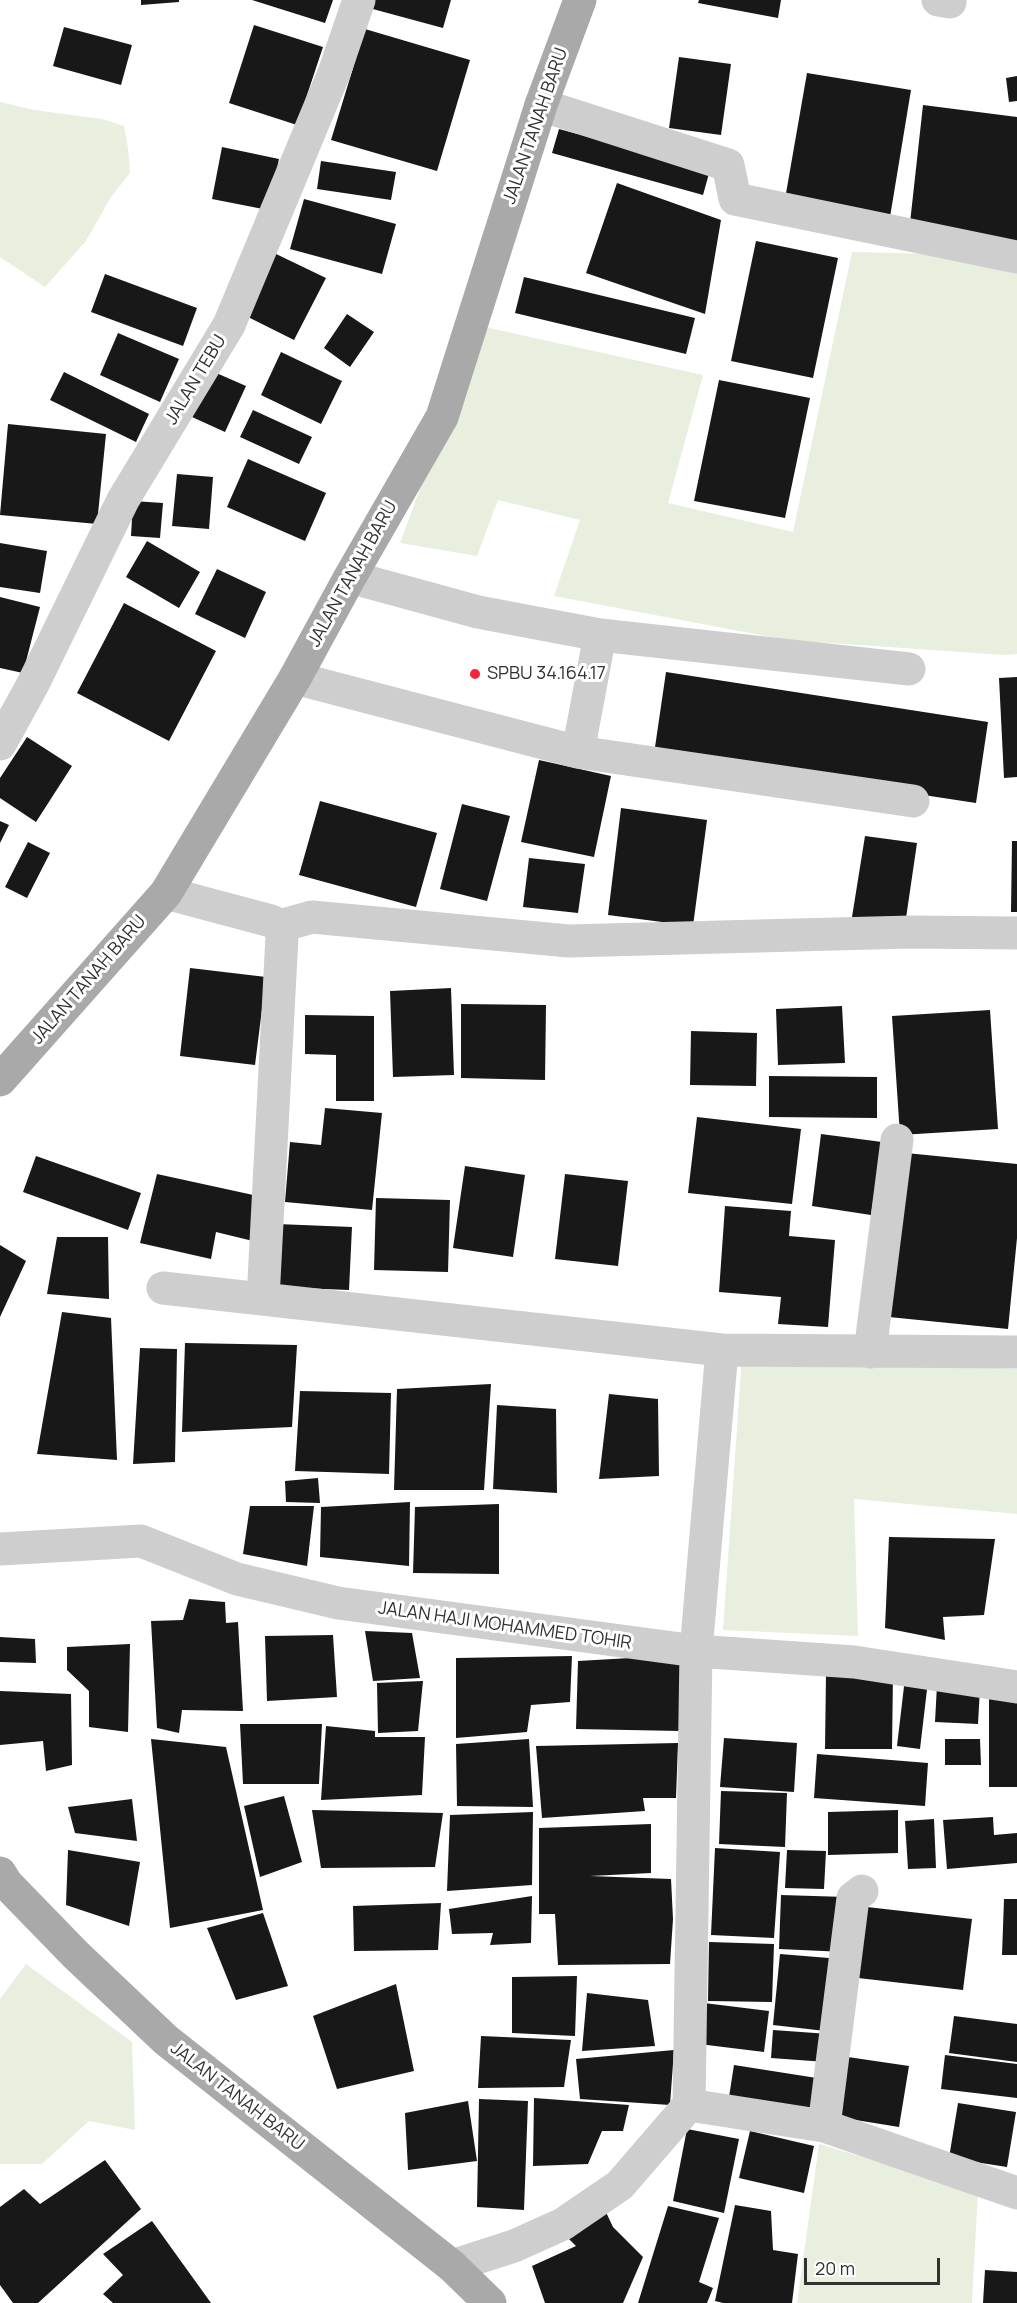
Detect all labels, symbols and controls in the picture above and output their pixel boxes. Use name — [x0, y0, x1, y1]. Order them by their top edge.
street label: JALAN TANAH BARU — [499, 45, 573, 207]
street label: JALAN TEBU — [161, 331, 231, 429]
street label: JALAN TANAH BARU — [304, 497, 402, 651]
place label: SPBU 34.164.17 — [487, 663, 606, 685]
marker: SPBU 34.164.17 — [468, 667, 482, 681]
street label: JALAN TANAH BARU — [27, 911, 151, 1049]
street label: JALAN HAJI MOHAMMED TOHIR — [377, 1598, 633, 1654]
street label: JALAN TANAH BARU — [166, 2038, 308, 2156]
scale bar — [807, 2246, 944, 2284]
text: 20 m — [815, 2256, 855, 2280]

